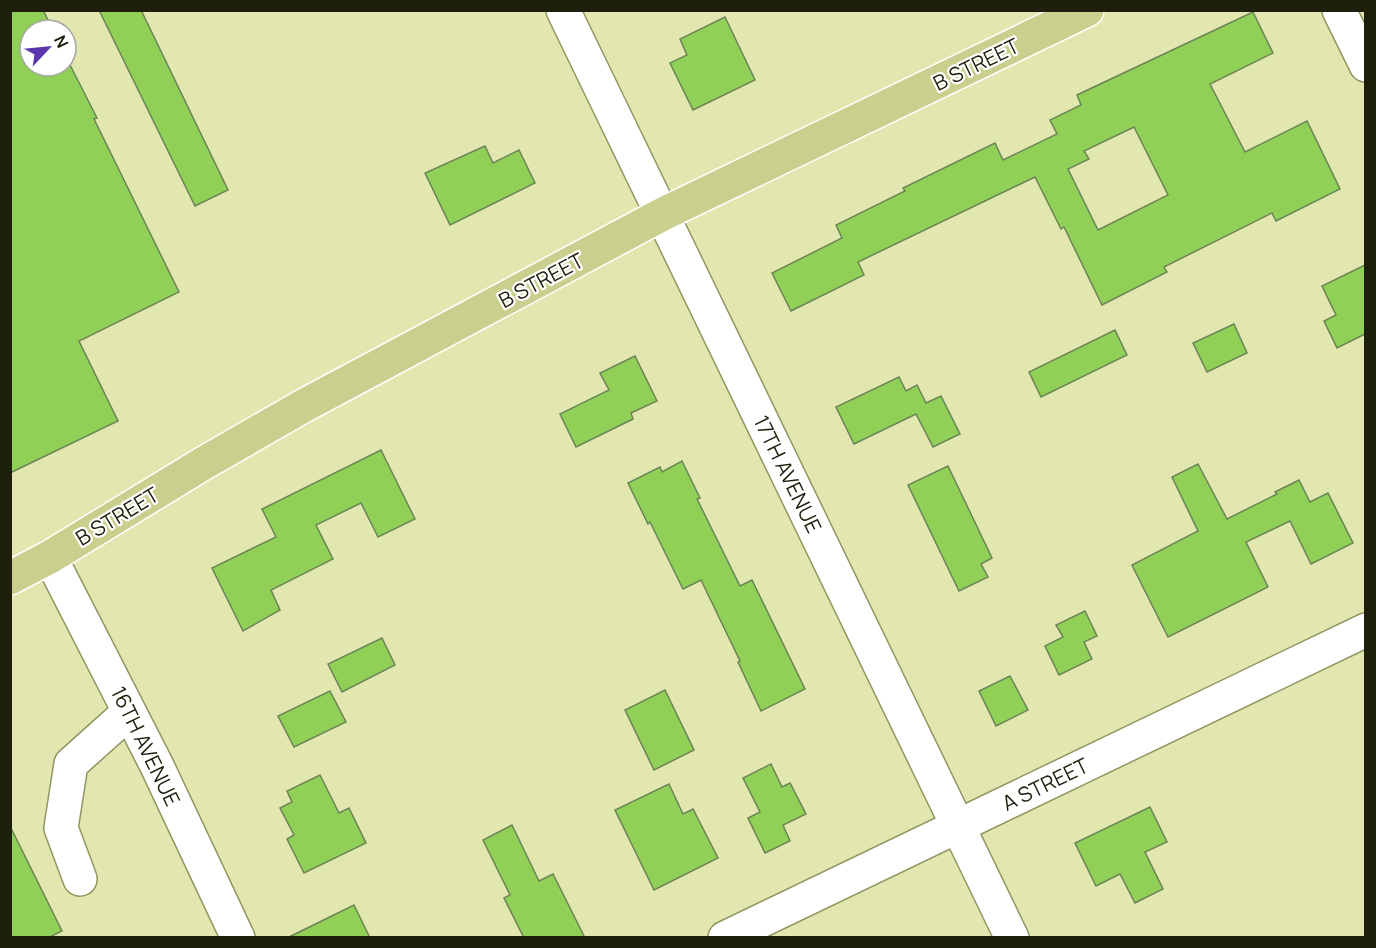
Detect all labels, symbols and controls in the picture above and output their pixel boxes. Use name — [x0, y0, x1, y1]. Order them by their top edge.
north arrow — [18, 18, 78, 78]
text: N — [49, 31, 74, 51]
street label: B STREET — [928, 31, 1024, 97]
street label: B STREET — [494, 246, 589, 314]
street label: 17TH AVENUE — [747, 411, 829, 537]
street label: B STREET — [70, 480, 164, 552]
street label: 16TH AVENUE — [105, 681, 187, 811]
street label: A STREET — [997, 751, 1093, 817]

